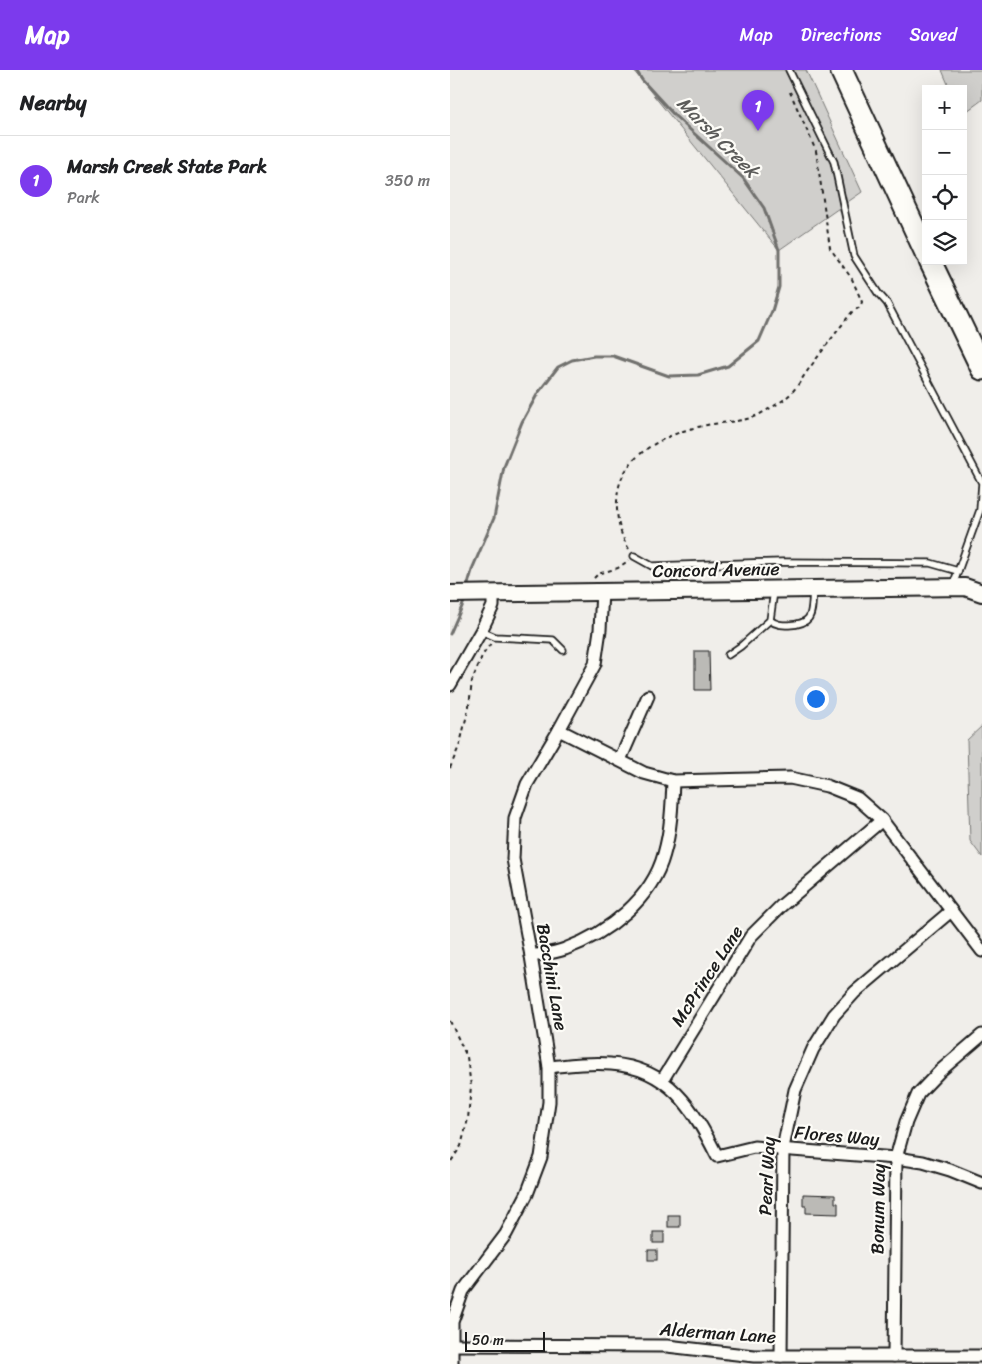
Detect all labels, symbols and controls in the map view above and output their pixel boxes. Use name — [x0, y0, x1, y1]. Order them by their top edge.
text: Map — [25, 14, 69, 56]
text: Map — [740, 19, 773, 51]
text: Directions — [801, 19, 882, 51]
text: Saved — [910, 19, 957, 51]
text: Nearby — [20, 84, 86, 122]
map controls — [922, 85, 967, 265]
button: + — [922, 85, 967, 130]
water label: Marsh Creek — [669, 88, 769, 188]
pin: 1 — [742, 90, 774, 131]
button: − — [922, 130, 967, 175]
text: Marsh Creek State Park — [67, 150, 267, 183]
text: 1 — [33, 166, 39, 195]
text: 350 m — [385, 166, 430, 195]
button: locate — [922, 175, 967, 220]
text: Park — [67, 183, 100, 212]
button: layers — [922, 220, 967, 265]
street label: Concord Avenue — [652, 553, 780, 587]
your location — [803, 686, 829, 712]
street label: McPrince Lane — [662, 919, 752, 1033]
street label: Bacchini Lane — [527, 921, 577, 1033]
street label: Flores Way — [793, 1116, 881, 1156]
street label: Pearl Way — [749, 1135, 785, 1216]
street label: Bonum Way — [861, 1163, 895, 1255]
street label: Alderman Lane — [658, 1313, 777, 1353]
text: 50 m — [472, 1328, 504, 1353]
scale bar — [465, 1329, 545, 1352]

